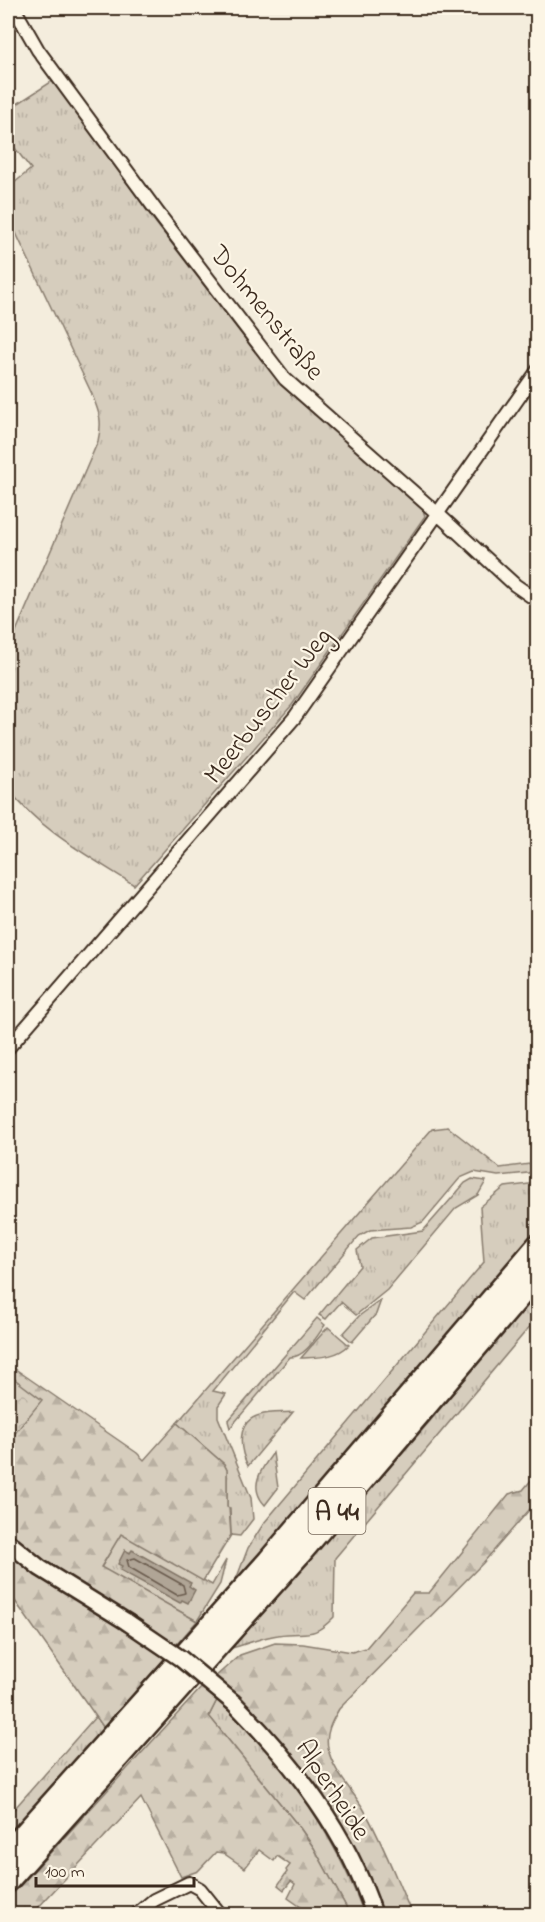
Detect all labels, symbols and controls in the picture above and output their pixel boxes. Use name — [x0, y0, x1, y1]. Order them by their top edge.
street label: Dohmenstraße — [199, 237, 333, 390]
street label: Meerbuscher Weg — [195, 620, 343, 793]
road number: A 44 — [308, 1488, 366, 1534]
street label: Alperheide — [285, 1732, 380, 1849]
scale bar — [36, 1850, 194, 1888]
text: 100 m — [45, 1860, 85, 1886]

